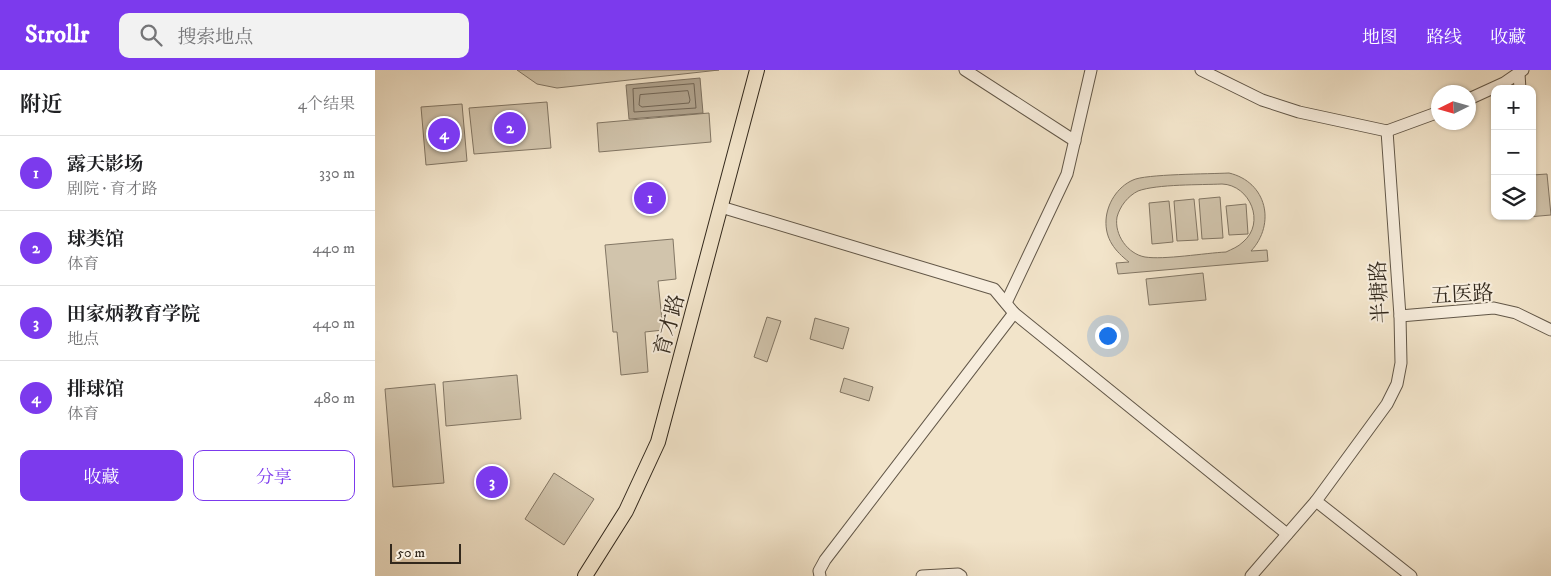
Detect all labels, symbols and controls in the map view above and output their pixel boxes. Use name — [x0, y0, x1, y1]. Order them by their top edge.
search box — [119, 13, 469, 58]
text: Strollr — [25, 20, 89, 50]
icon: search — [137, 21, 165, 49]
text: 搜索地点 — [177, 26, 253, 49]
text: 地图 — [1362, 27, 1398, 49]
text: 路线 — [1426, 27, 1462, 49]
text: 收藏 — [1490, 27, 1526, 49]
north arrow — [1431, 85, 1476, 130]
map controls — [1491, 85, 1536, 220]
button: + — [1491, 85, 1536, 130]
text: 附近 — [20, 92, 62, 118]
text: 4个结果 — [298, 94, 355, 114]
pin: 2 — [494, 109, 526, 147]
pin: 4 — [428, 115, 460, 153]
button: − — [1491, 130, 1536, 175]
text: 露天影场 — [67, 153, 143, 176]
text: 1 — [33, 163, 39, 183]
text: 330 m — [319, 163, 355, 183]
button: layers — [1491, 175, 1536, 220]
text: 剧院 · 育才路 — [67, 179, 158, 199]
pin: 1 — [634, 179, 666, 217]
text: 球类馆 — [67, 228, 124, 251]
text: 2 — [32, 238, 40, 258]
text: 440 m — [313, 238, 355, 258]
text: 体育 — [67, 254, 99, 274]
street label: 半塘路 — [1365, 260, 1395, 324]
street label: 五医路 — [1430, 280, 1494, 310]
street label: 育才路 — [649, 291, 691, 359]
text: 田家炳教育学院 — [67, 303, 200, 326]
text: 3 — [33, 313, 39, 333]
text: 440 m — [313, 313, 355, 333]
your location — [1095, 323, 1121, 349]
text: 地点 — [67, 329, 99, 349]
text: 排球馆 — [67, 378, 124, 401]
text: 4 — [31, 388, 41, 408]
text: 480 m — [314, 388, 355, 408]
text: 体育 — [67, 404, 99, 424]
button: 收藏 — [20, 450, 183, 501]
button: 分享 — [193, 450, 355, 501]
pin: 3 — [476, 463, 508, 501]
scale bar — [390, 541, 461, 564]
text: 50 m — [397, 544, 425, 562]

